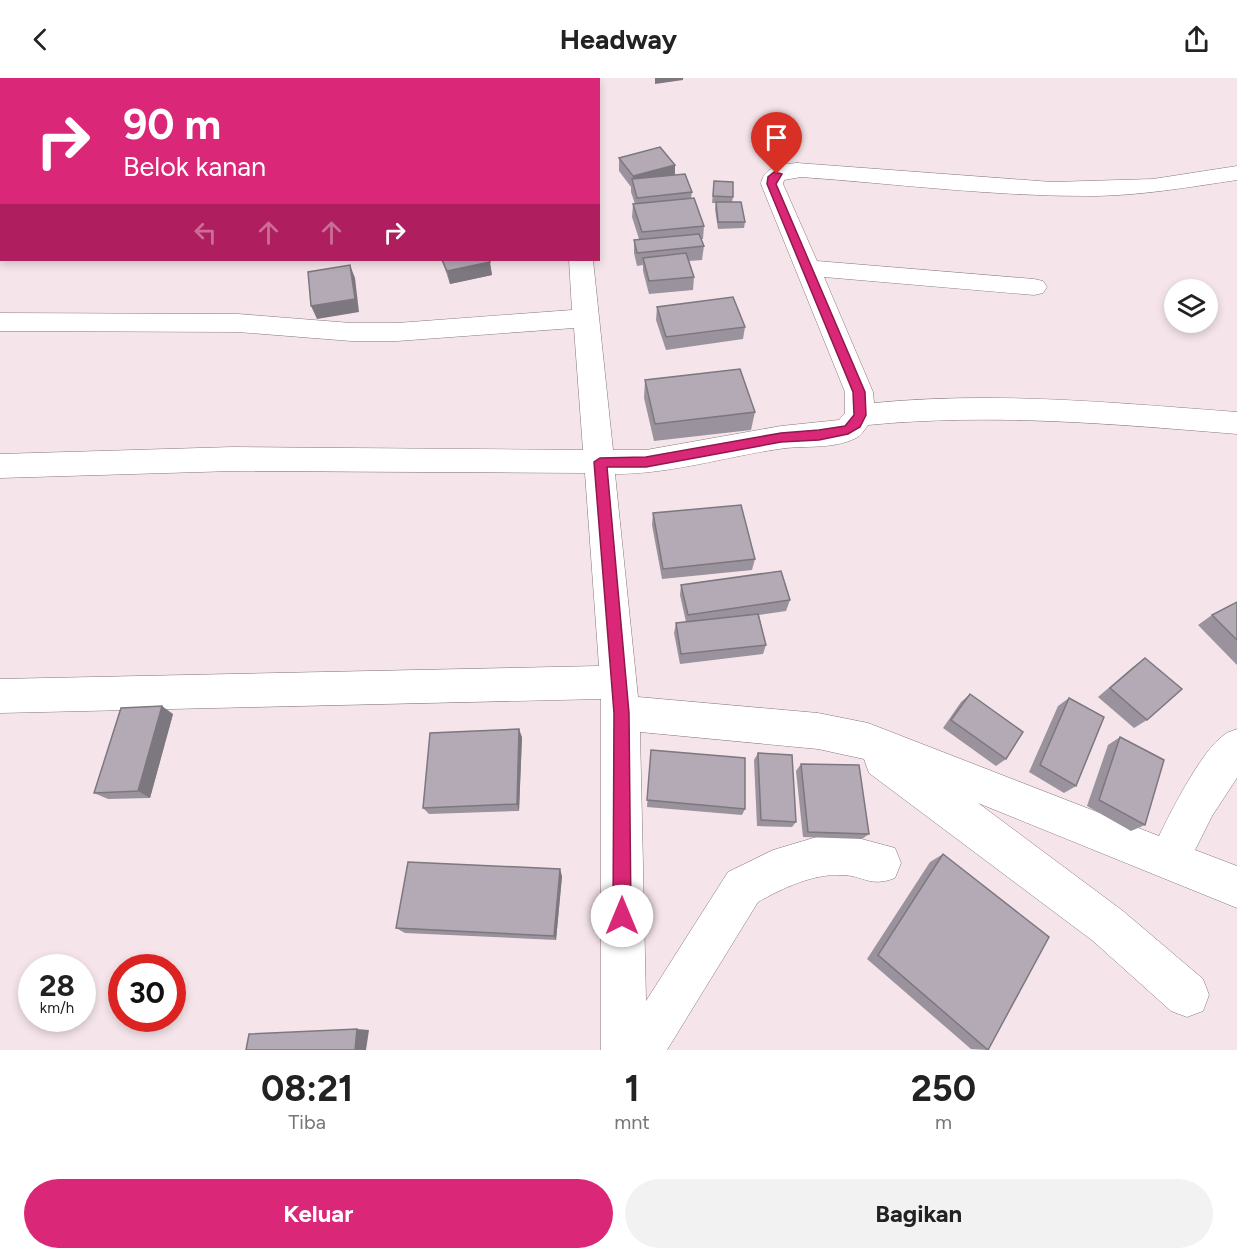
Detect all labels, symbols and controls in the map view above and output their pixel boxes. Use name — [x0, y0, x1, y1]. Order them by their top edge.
icon: back — [24, 23, 57, 56]
text: Headway — [560, 23, 677, 56]
icon: share — [1180, 23, 1213, 56]
text: 90 m — [123, 99, 221, 150]
icon: right — [24, 102, 102, 180]
pin — [751, 112, 802, 174]
icon: arrive — [760, 121, 793, 154]
text: Belok kanan — [123, 150, 266, 183]
icon: left — [189, 216, 222, 249]
icon: ahead — [252, 216, 285, 249]
icon: ahead — [315, 216, 348, 249]
icon: right — [378, 216, 411, 249]
map controls — [1164, 279, 1218, 333]
button: layers — [1164, 279, 1218, 333]
position arrow — [590, 884, 654, 948]
speed limit sign: 30 — [108, 954, 186, 1032]
text: 28 — [39, 967, 75, 1004]
text: km/h — [40, 999, 74, 1017]
text: 08:21 — [261, 1067, 353, 1110]
text: 1 — [624, 1067, 640, 1110]
text: 250 — [911, 1067, 976, 1110]
text: Tiba — [288, 1110, 326, 1134]
text: mnt — [614, 1110, 650, 1134]
text: m — [935, 1110, 952, 1134]
button: Keluar — [24, 1179, 613, 1248]
button: Bagikan — [625, 1179, 1213, 1248]

